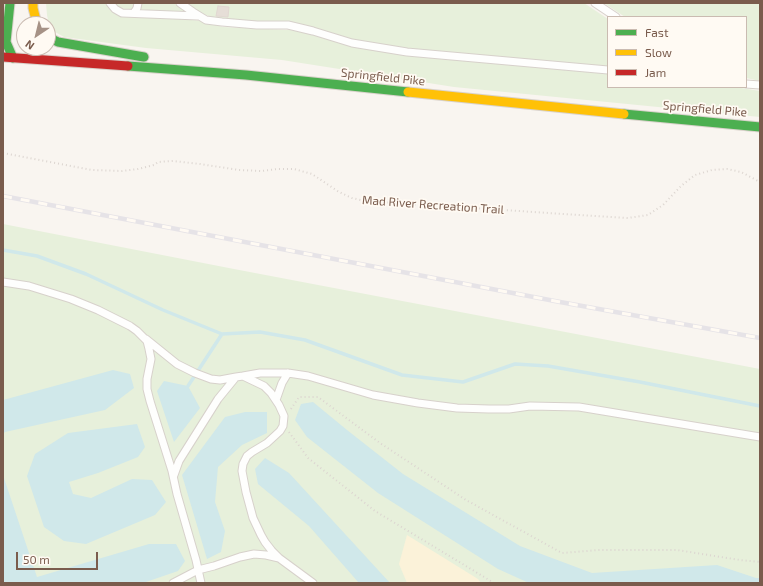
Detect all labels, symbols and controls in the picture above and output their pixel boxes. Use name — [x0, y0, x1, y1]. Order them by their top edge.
north arrow — [16, 16, 56, 56]
legend — [607, 16, 747, 88]
text: Fast — [645, 25, 668, 39]
text: N — [22, 38, 36, 53]
text: Slow — [645, 45, 672, 59]
street label: Springfield Pike — [340, 65, 426, 89]
text: Jam — [645, 65, 666, 79]
street label: Springfield Pike — [662, 98, 748, 120]
street label: Mad River Recreation Trail — [361, 193, 505, 217]
scale bar — [18, 544, 100, 570]
text: 50 m — [23, 552, 50, 566]

